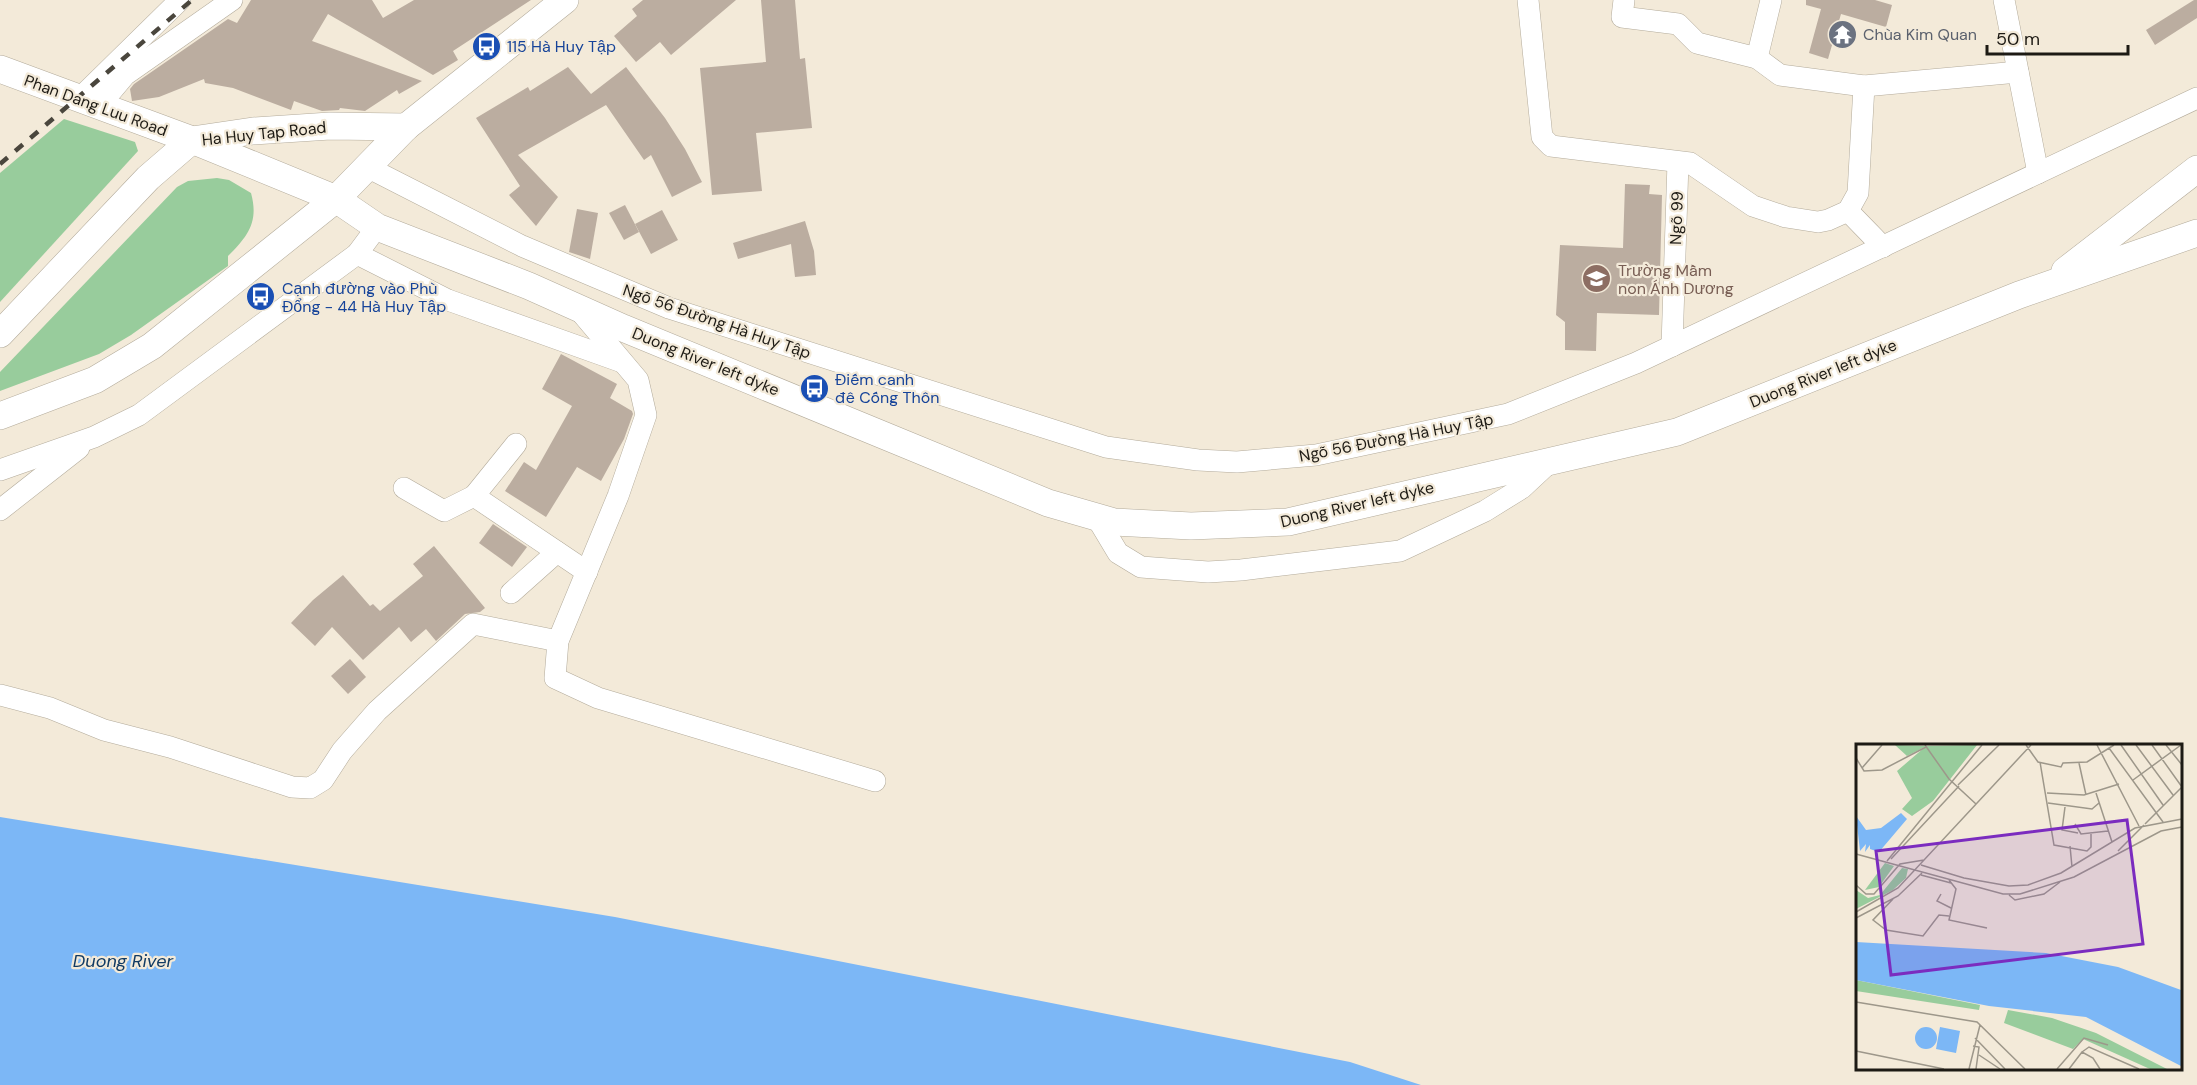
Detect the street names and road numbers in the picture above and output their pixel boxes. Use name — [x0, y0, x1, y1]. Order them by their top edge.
street label: Phan Dang Luu Road — [21, 70, 170, 141]
street label: Ha Huy Tap Road — [201, 117, 327, 150]
street label: Ngõ 99 — [1665, 191, 1688, 245]
street label: Ngõ 56 Đường Hà Huy Tập — [620, 279, 814, 364]
street label: Duong River left dyke — [629, 322, 782, 401]
street label: Duong River left dyke — [1747, 334, 1900, 413]
street label: Ngõ 56 Đường Hà Huy Tập — [1297, 408, 1495, 467]
street label: Duong River left dyke — [1278, 477, 1436, 532]

